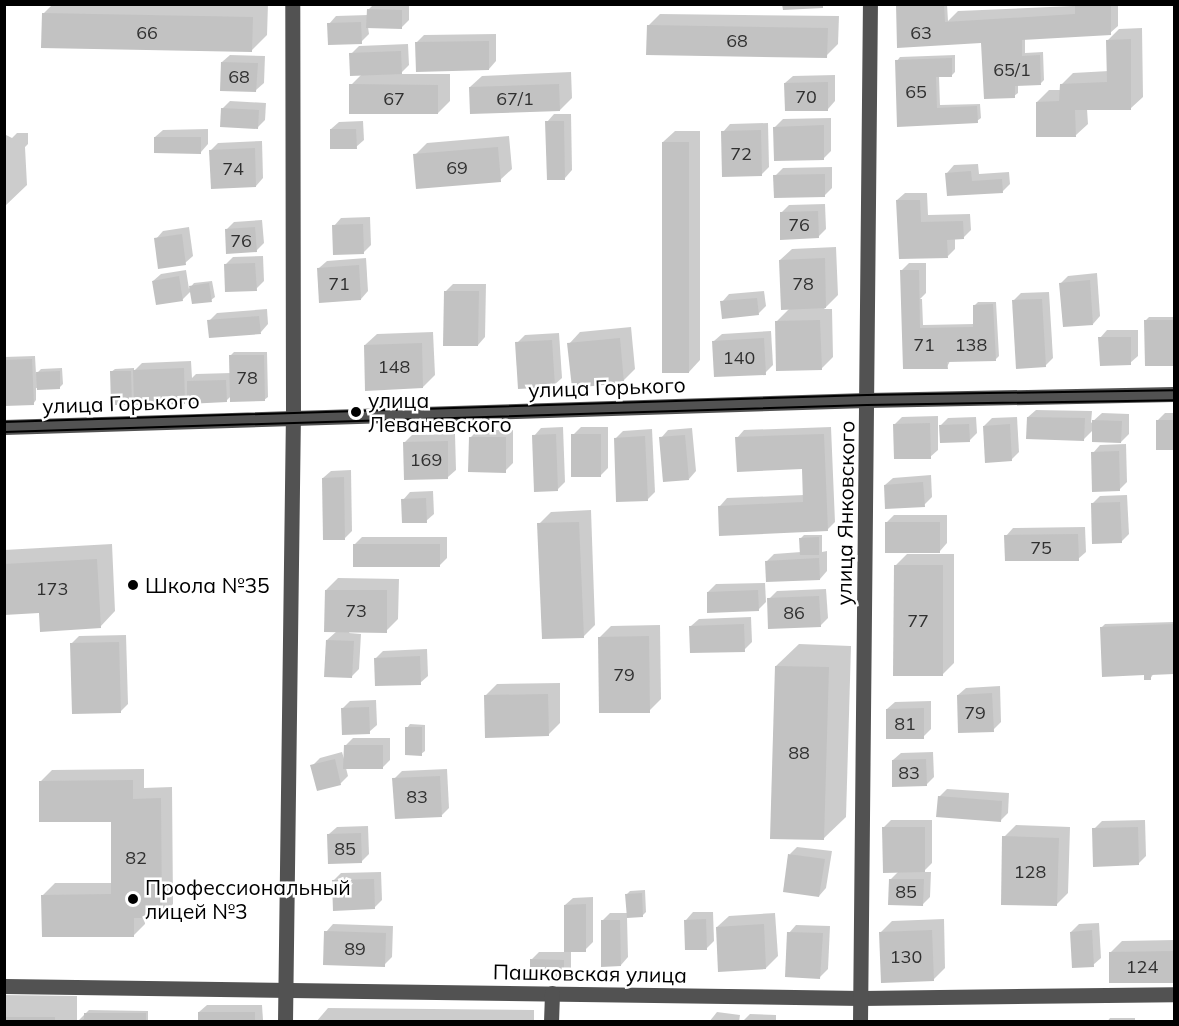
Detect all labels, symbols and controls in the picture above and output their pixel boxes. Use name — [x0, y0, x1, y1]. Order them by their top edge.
house number: 66 — [136, 22, 158, 44]
house number: 63 — [910, 22, 932, 44]
house number: 68 — [726, 30, 748, 52]
house number: 65/1 — [993, 59, 1031, 81]
house number: 68 — [228, 66, 250, 88]
house number: 65 — [905, 81, 927, 103]
house number: 70 — [795, 86, 817, 108]
house number: 67 — [383, 88, 405, 110]
house number: 67/1 — [496, 88, 534, 110]
house number: 72 — [730, 143, 752, 165]
house number: 69 — [446, 157, 468, 179]
house number: 74 — [222, 158, 244, 180]
house number: 76 — [788, 214, 810, 236]
house number: 76 — [230, 230, 252, 252]
house number: 71 — [328, 273, 350, 295]
house number: 78 — [792, 273, 814, 295]
house number: 71 — [913, 334, 935, 356]
house number: 138 — [955, 334, 987, 356]
house number: 140 — [723, 347, 755, 369]
house number: 148 — [378, 356, 410, 378]
house number: 78 — [236, 367, 258, 389]
street label: улица Горького — [528, 372, 686, 402]
place label: улица Леваневского — [368, 387, 512, 437]
street label: улица Горького — [42, 388, 200, 418]
marker: улица Леваневского — [349, 405, 363, 419]
street label: улица Янковского — [831, 421, 859, 605]
house number: 169 — [410, 449, 442, 471]
house number: 75 — [1030, 537, 1052, 559]
place label: Школа №35 — [145, 572, 270, 598]
house number: 173 — [36, 578, 68, 600]
marker: Школа №35 — [126, 578, 140, 592]
house number: 73 — [345, 600, 367, 622]
house number: 86 — [783, 602, 805, 624]
house number: 77 — [907, 610, 929, 632]
house number: 79 — [613, 664, 635, 686]
house number: 79 — [964, 702, 986, 724]
house number: 81 — [894, 713, 916, 735]
house number: 88 — [788, 742, 810, 764]
house number: 83 — [898, 762, 920, 784]
house number: 83 — [406, 786, 428, 808]
house number: 85 — [334, 838, 356, 860]
house number: 82 — [125, 847, 147, 869]
house number: 128 — [1014, 861, 1046, 883]
place label: Профессиональный лицей №3 — [145, 874, 351, 924]
house number: 85 — [895, 881, 917, 903]
marker: Профессиональный лицей №3 — [126, 892, 140, 906]
house number: 89 — [344, 938, 366, 960]
house number: 130 — [890, 946, 922, 968]
house number: 124 — [1126, 956, 1158, 978]
street label: Пашковская улица — [493, 959, 687, 987]

